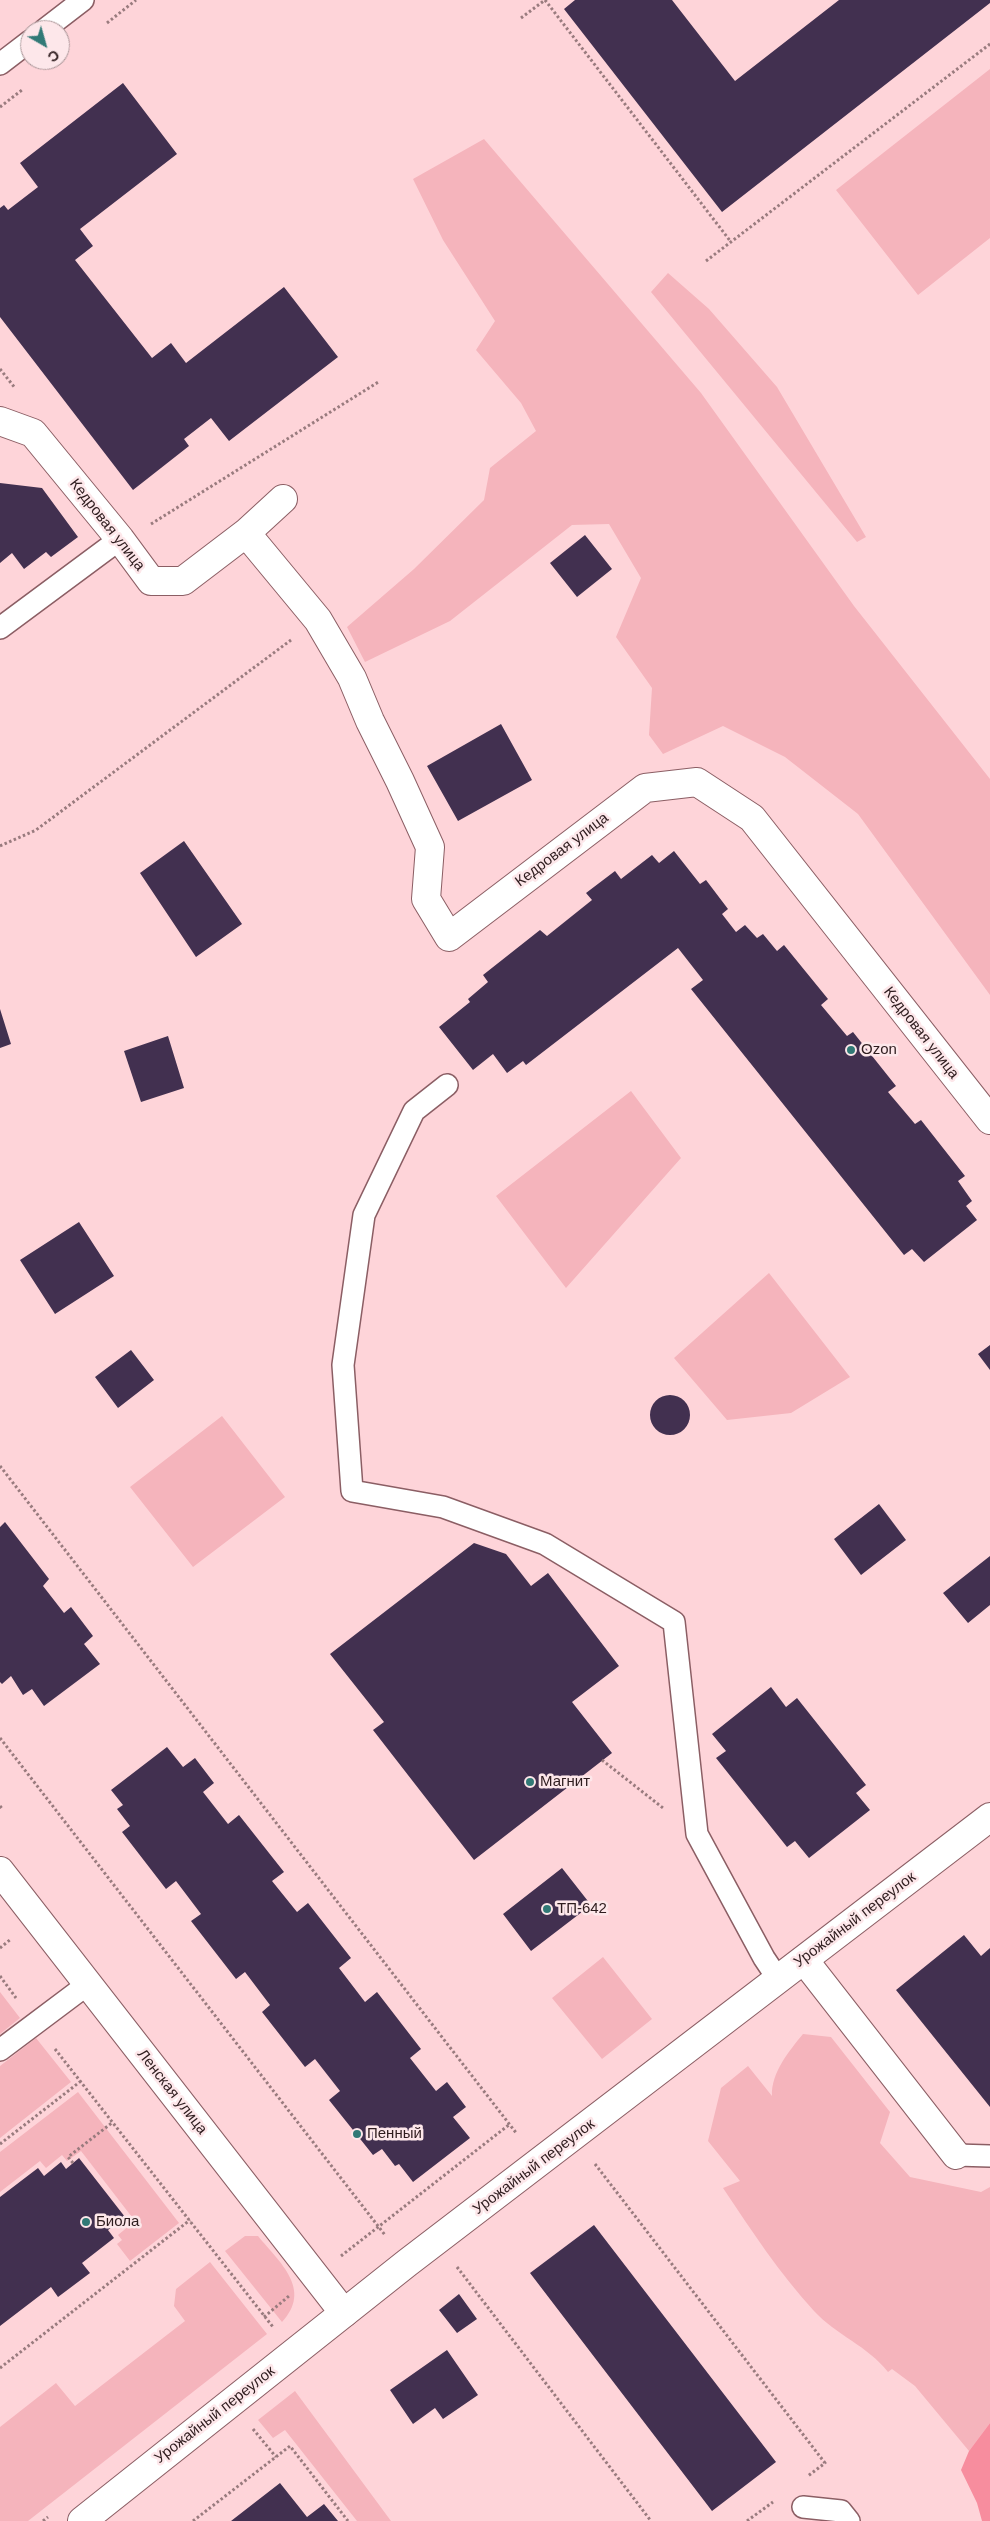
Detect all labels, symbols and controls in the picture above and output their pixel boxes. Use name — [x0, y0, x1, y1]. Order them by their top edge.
north arrow — [20, 20, 70, 70]
text: С — [45, 47, 63, 65]
street label: Кедровая улица — [65, 475, 149, 575]
street label: Кедровая улица — [512, 809, 612, 891]
street label: Кедровая улица — [879, 983, 963, 1083]
place label: Ozon — [861, 1041, 897, 1059]
marker: Ozon — [845, 1044, 857, 1056]
place label: Магнит — [540, 1773, 590, 1791]
marker: Магнит — [524, 1776, 536, 1788]
street label: Урожайный переулок — [791, 1868, 919, 1972]
place label: ТП-642 — [557, 1900, 607, 1918]
marker: ТП-642 — [541, 1903, 553, 1915]
street label: Ленская улица — [133, 2046, 211, 2138]
street label: Урожайный переулок — [470, 2115, 598, 2219]
place label: Пенный — [367, 2125, 422, 2143]
marker: Пенный — [351, 2128, 363, 2140]
place label: Биола — [96, 2213, 139, 2231]
marker: Биола — [80, 2216, 92, 2228]
street label: Урожайный переулок — [151, 2362, 279, 2468]

